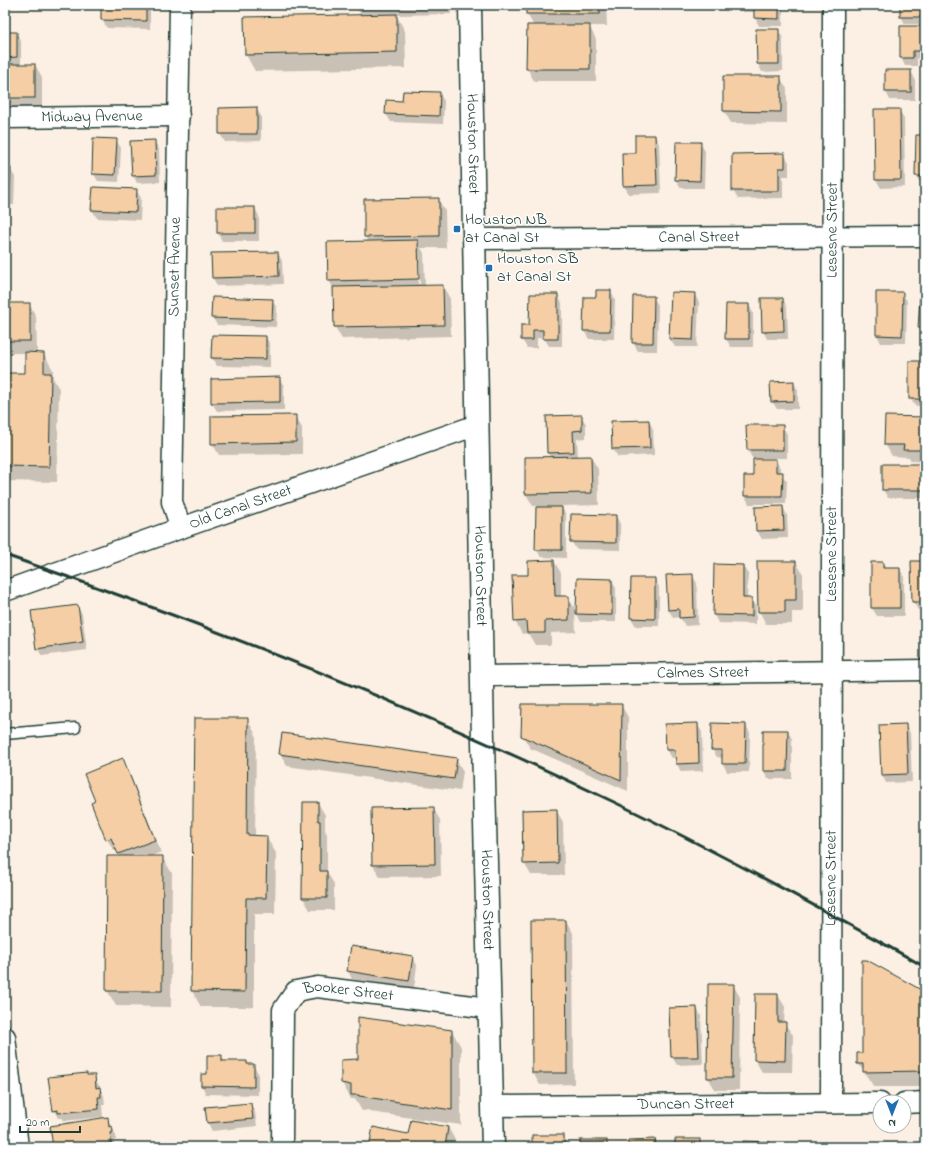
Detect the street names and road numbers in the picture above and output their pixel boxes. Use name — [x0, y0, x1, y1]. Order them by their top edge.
street label: Houston Street — [460, 93, 485, 195]
street label: Midway Avenue — [41, 104, 144, 130]
street label: Lesesne Street — [821, 181, 845, 278]
street label: Sunset Avenue — [162, 216, 188, 317]
street label: Canal Street — [658, 225, 740, 250]
street label: Old Canal Street — [186, 478, 296, 536]
street label: Lesesne Street — [820, 505, 844, 602]
street label: Houston Street — [467, 525, 493, 627]
street label: Calmes Street — [657, 660, 750, 686]
street label: Lesesne Street — [819, 829, 843, 926]
street label: Houston Street — [474, 849, 500, 951]
street label: Booker Street — [300, 975, 395, 1008]
street label: Duncan Street — [637, 1092, 735, 1117]

